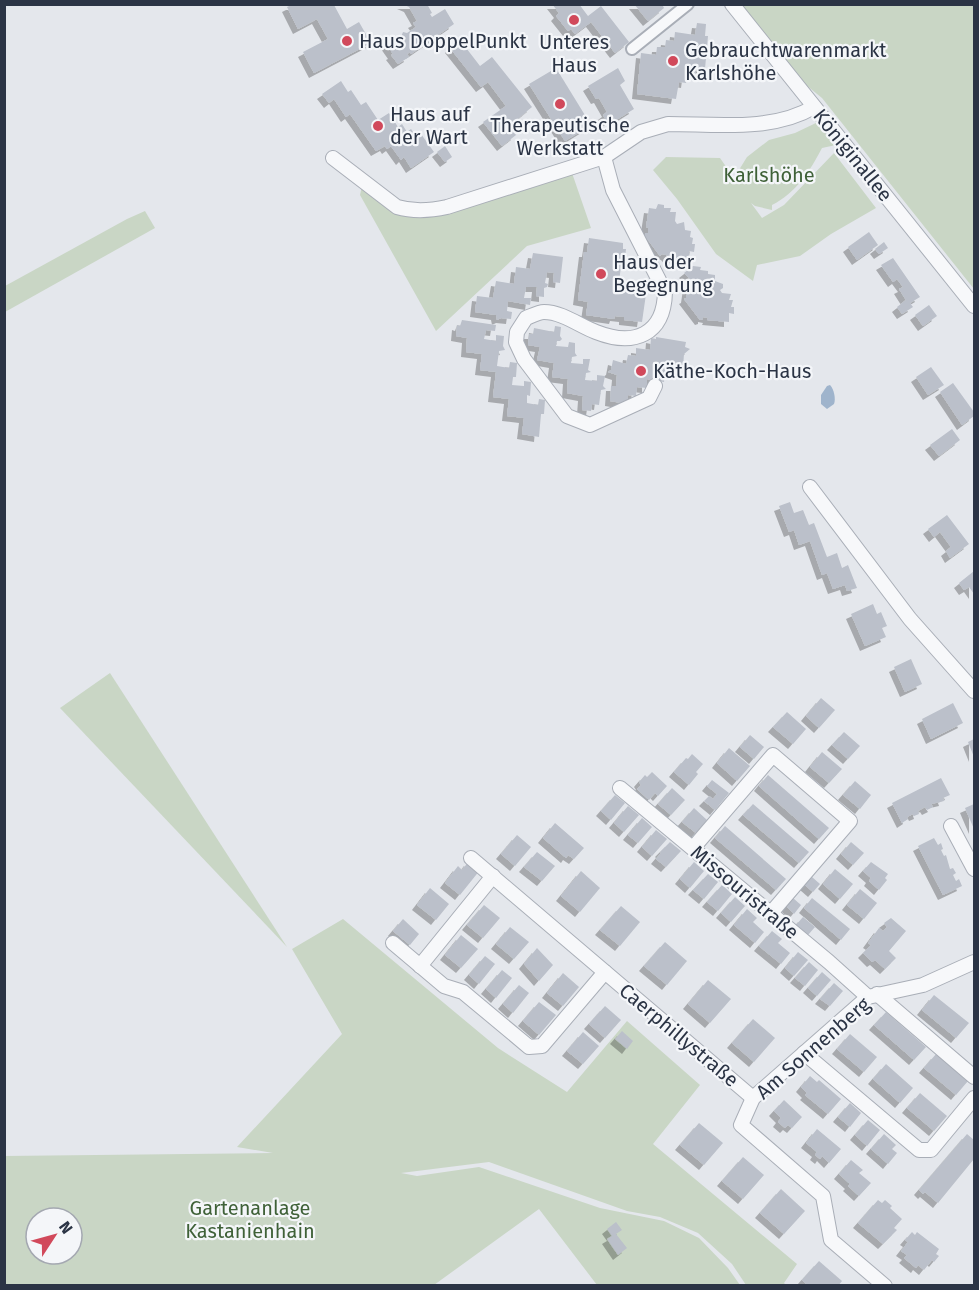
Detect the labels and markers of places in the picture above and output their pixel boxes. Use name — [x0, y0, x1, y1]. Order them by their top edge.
marker: Unteres Haus — [567, 13, 581, 27]
place label: Haus DoppelPunkt — [359, 29, 528, 53]
place label: Unteres Haus — [539, 30, 609, 77]
marker: Haus DoppelPunkt — [340, 34, 354, 48]
place label: Gebrauchtwarenmarkt Karlshöhe — [685, 38, 887, 85]
marker: Gebrauchtwarenmarkt Karlshöhe — [666, 54, 680, 68]
marker: Therapeutische Werkstatt — [553, 97, 567, 111]
place label: Haus auf der Wart — [390, 102, 471, 149]
place label: Therapeutische Werkstatt — [490, 113, 630, 160]
marker: Haus auf der Wart — [371, 119, 385, 133]
place label: Haus der Begegnung — [613, 250, 714, 297]
marker: Haus der Begegnung — [594, 267, 608, 281]
place label: Käthe-Koch-Haus — [653, 359, 811, 383]
marker: Käthe-Koch-Haus — [634, 364, 648, 378]

